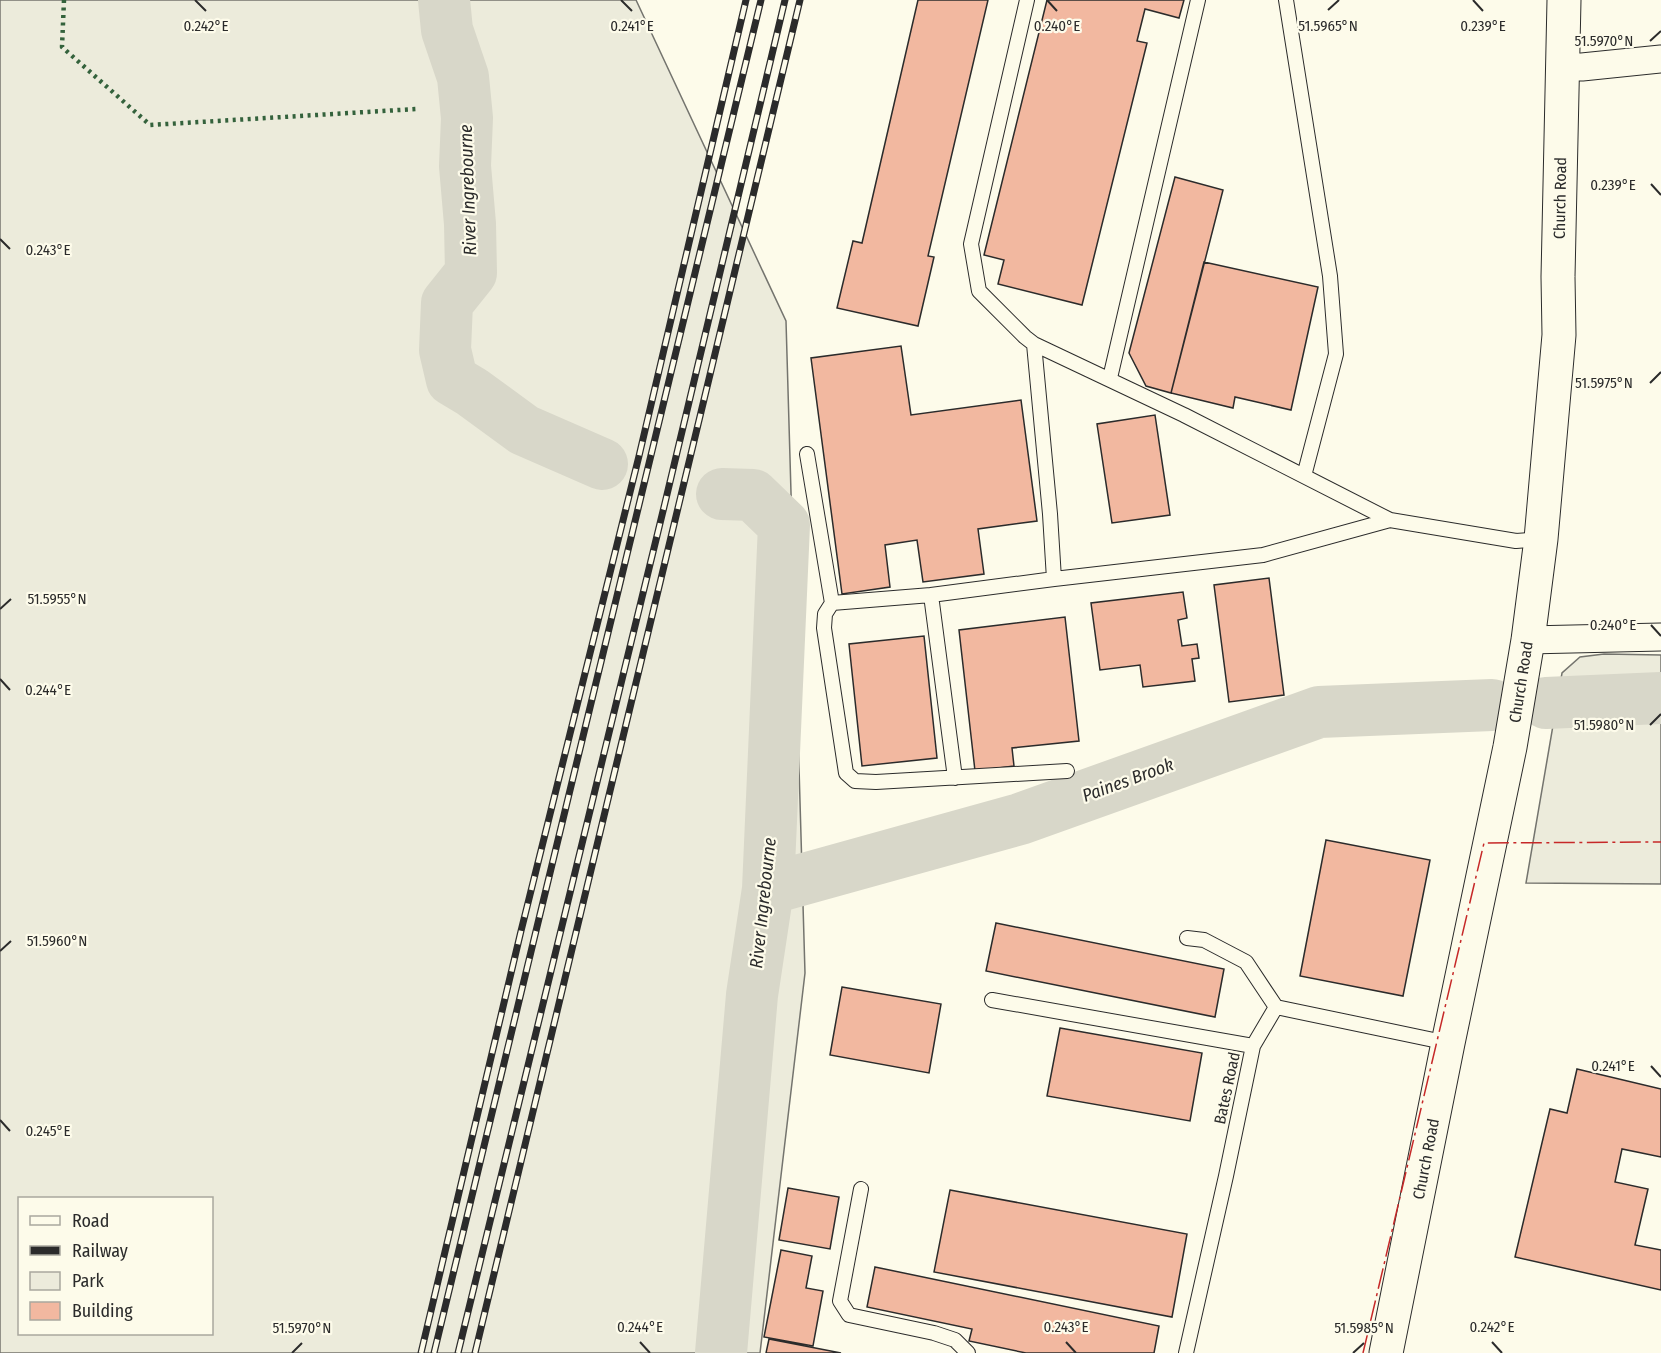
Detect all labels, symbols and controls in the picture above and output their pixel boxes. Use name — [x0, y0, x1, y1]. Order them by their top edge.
text: 0.242°E — [183, 17, 229, 35]
text: 0.241°E — [610, 17, 654, 35]
text: 0.240°E — [1034, 17, 1080, 35]
text: 51.5965°N — [1298, 17, 1358, 35]
text: 0.239°E — [1460, 17, 1506, 35]
text: 51.5970°N — [1575, 32, 1633, 50]
water label: River Ingrebourne — [455, 124, 481, 256]
street label: Church Road — [1550, 157, 1570, 239]
text: 0.239°E — [1590, 176, 1636, 194]
text: 0.243°E — [25, 241, 71, 259]
text: 51.5975°N — [1575, 374, 1633, 392]
text: 51.5955°N — [28, 590, 86, 608]
text: 0.240°E — [1590, 616, 1636, 634]
street label: Church Road — [1505, 640, 1537, 724]
text: 0.244°E — [25, 681, 71, 699]
text: 51.5980°N — [1574, 716, 1634, 734]
water label: Paines Brook — [1079, 753, 1177, 807]
water label: River Ingrebourne — [745, 836, 781, 969]
text: 51.5960°N — [27, 932, 87, 950]
street label: Bates Road — [1210, 1050, 1244, 1126]
text: 0.241°E — [1591, 1057, 1635, 1075]
street label: Church Road — [1409, 1117, 1443, 1201]
text: 0.245°E — [25, 1122, 71, 1140]
legend — [18, 1197, 213, 1335]
text: Road — [72, 1210, 109, 1232]
text: Railway — [72, 1240, 128, 1262]
text: Park — [72, 1270, 105, 1292]
text: Building — [72, 1300, 133, 1322]
text: 0.244°E — [617, 1318, 663, 1336]
text: 0.243°E — [1043, 1318, 1089, 1336]
text: 0.242°E — [1469, 1318, 1515, 1336]
text: 51.5970°N — [273, 1319, 331, 1337]
text: 51.5985°N — [1334, 1319, 1394, 1337]

